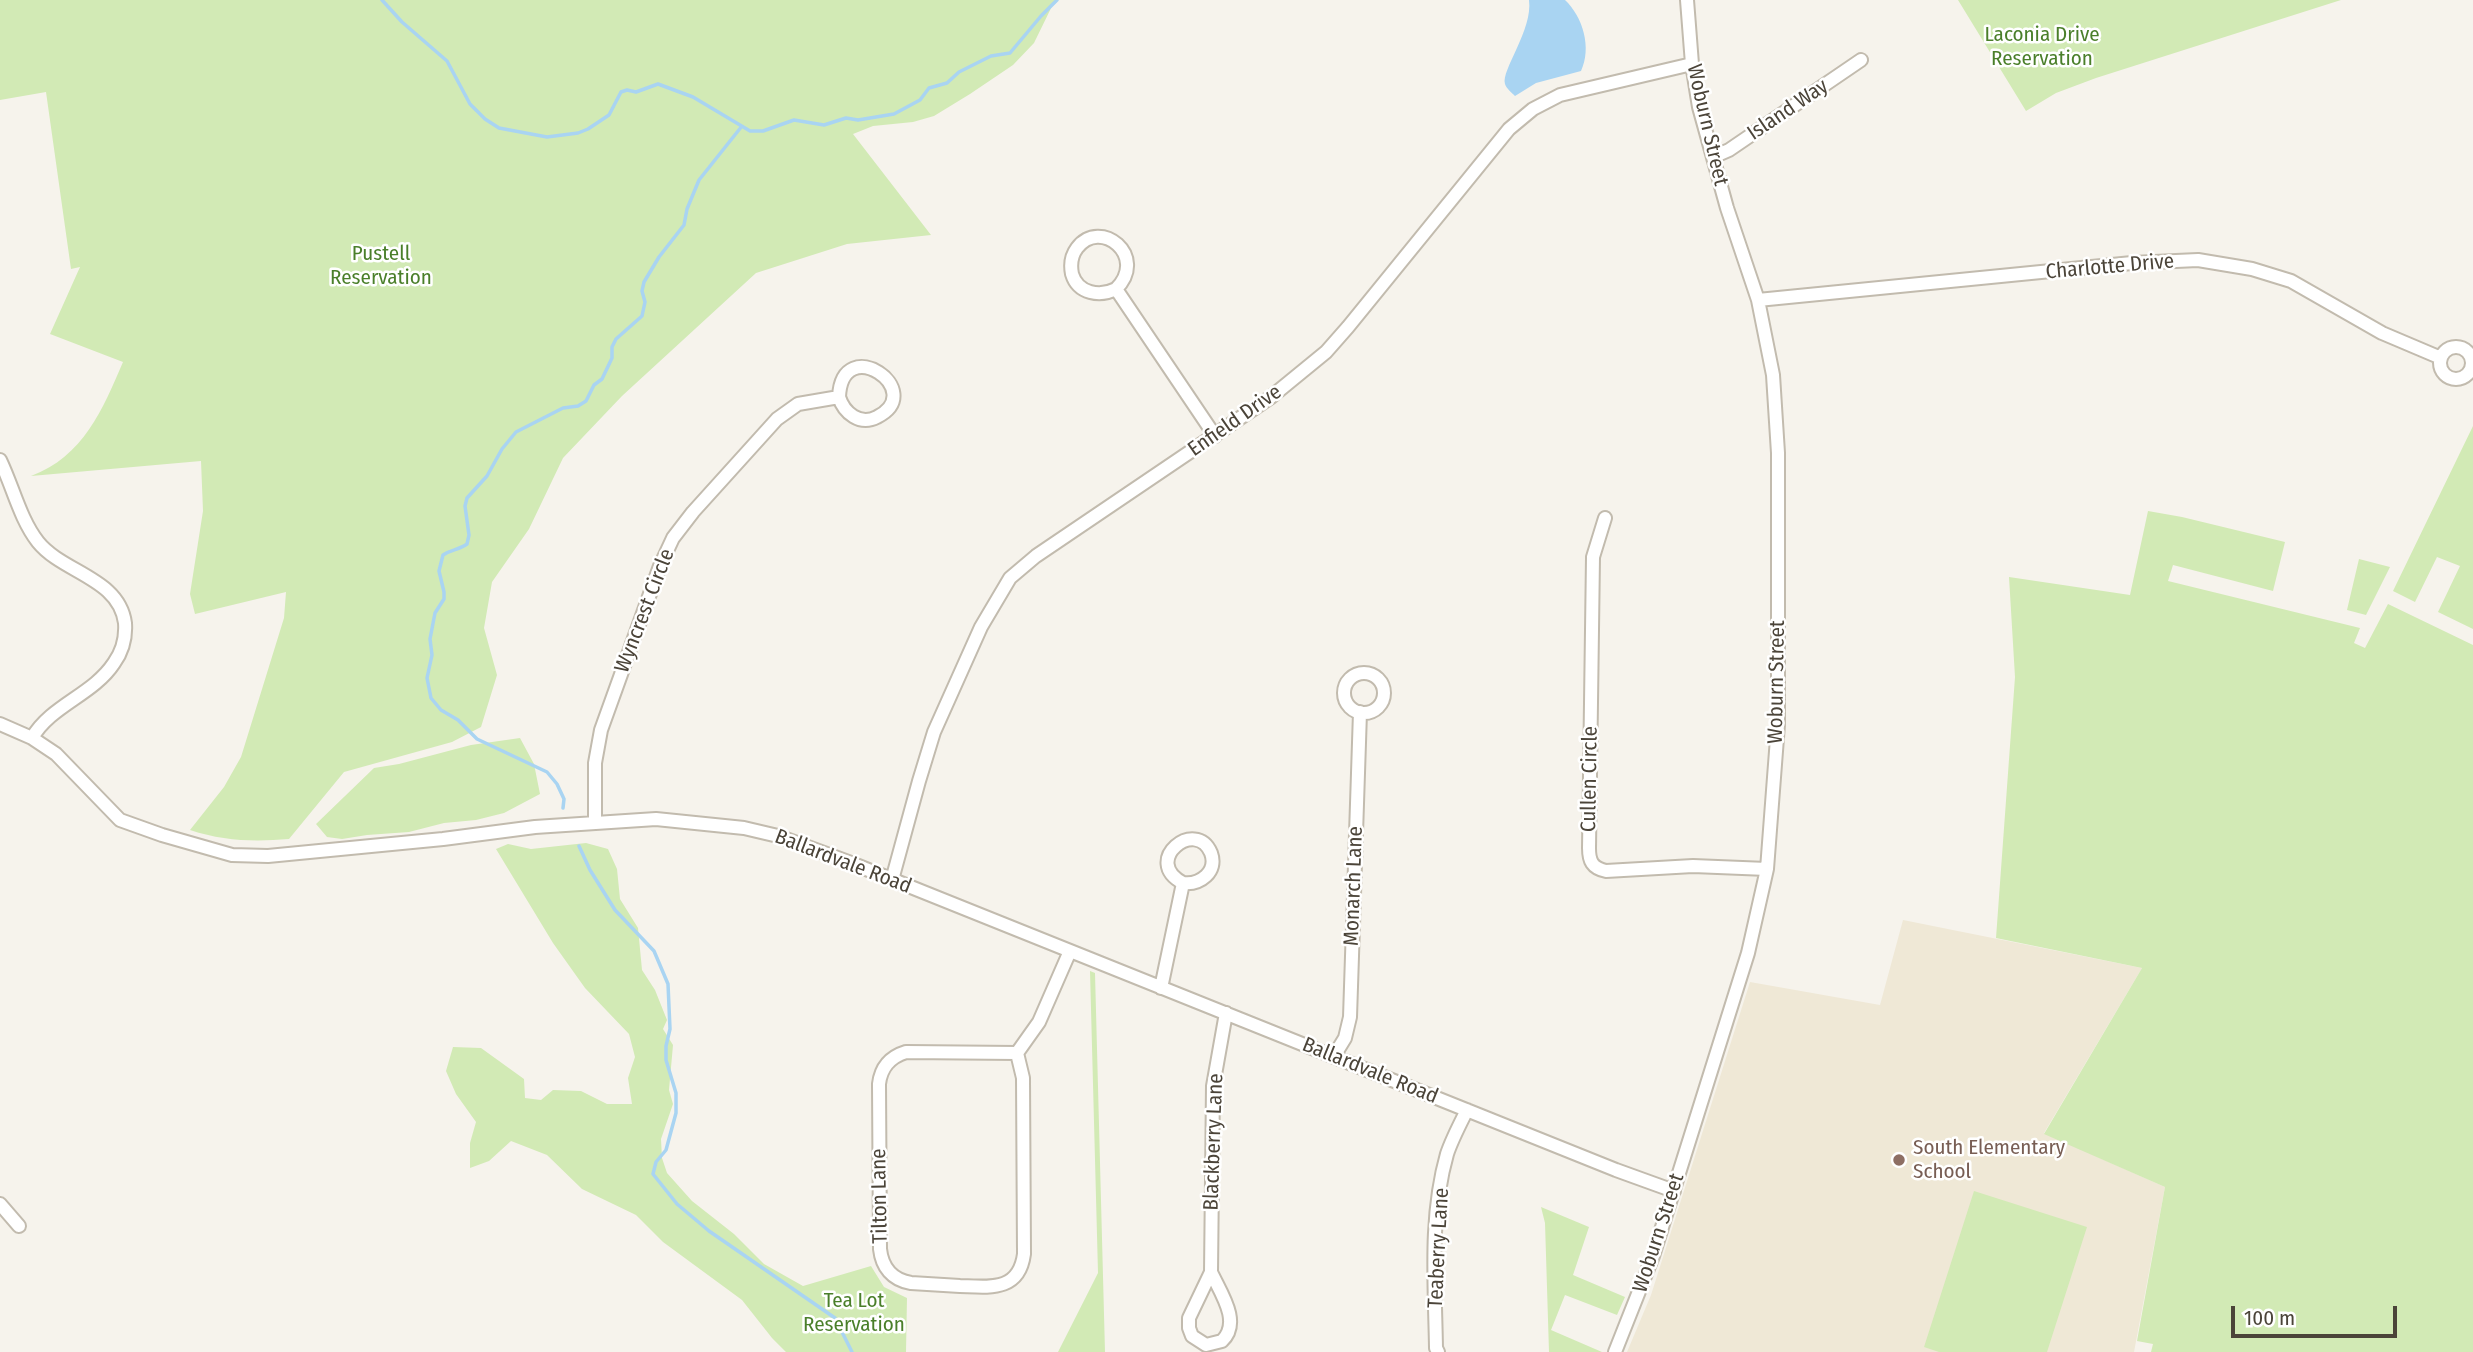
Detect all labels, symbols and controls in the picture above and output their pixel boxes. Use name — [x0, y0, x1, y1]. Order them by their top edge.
park label: Laconia Drive Reservation — [1984, 22, 2100, 72]
street label: Woburn Street — [1681, 62, 1733, 188]
street label: Island Way — [1743, 74, 1833, 146]
park label: Pustell Reservation — [330, 241, 432, 291]
street label: Charlotte Drive — [2045, 249, 2175, 285]
street label: Enfield Drive — [1183, 380, 1287, 462]
street label: Wyncrest Circle — [610, 546, 680, 676]
street label: Woburn Street — [1763, 620, 1791, 744]
street label: Cullen Circle — [1576, 726, 1604, 832]
street label: Ballardvale Road — [771, 824, 915, 900]
street label: Monarch Lane — [1339, 826, 1369, 946]
street label: Ballardvale Road — [1298, 1032, 1442, 1110]
street label: Blackberry Lane — [1199, 1073, 1229, 1211]
place label: South Elementary School — [1913, 1135, 2065, 1185]
street label: Tilton Lane — [867, 1148, 893, 1244]
marker: South Elementary School — [1891, 1152, 1907, 1168]
street label: Woburn Street — [1628, 1170, 1690, 1296]
street label: Teaberry Lane — [1423, 1187, 1455, 1309]
park label: Tea Lot Reservation — [803, 1288, 905, 1338]
scale bar — [2235, 1292, 2401, 1336]
text: 100 m — [2244, 1305, 2295, 1331]

